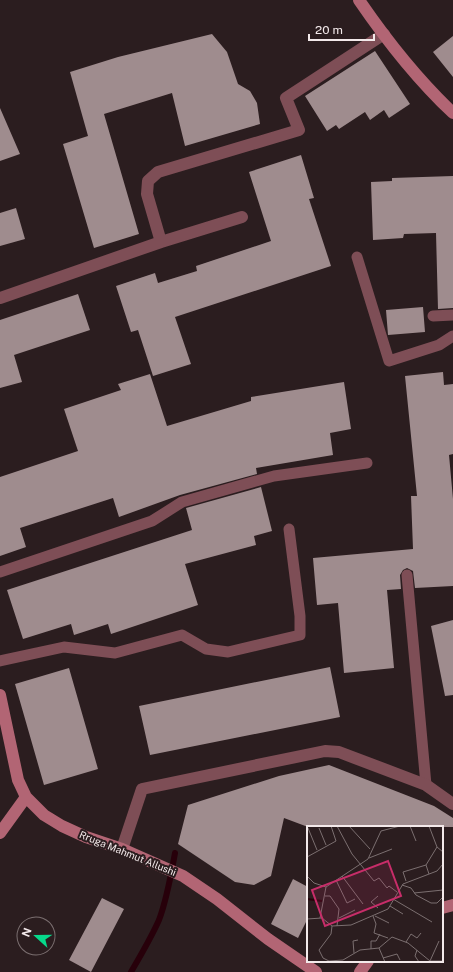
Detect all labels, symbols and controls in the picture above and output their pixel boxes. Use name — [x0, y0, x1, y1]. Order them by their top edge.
scale bar — [309, 16, 374, 42]
text: 20 m — [315, 23, 343, 37]
inset map — [307, 826, 443, 962]
street label: Rruga Mahmut Allushi — [78, 828, 178, 878]
north arrow — [16, 916, 56, 956]
text: N — [20, 926, 34, 939]

